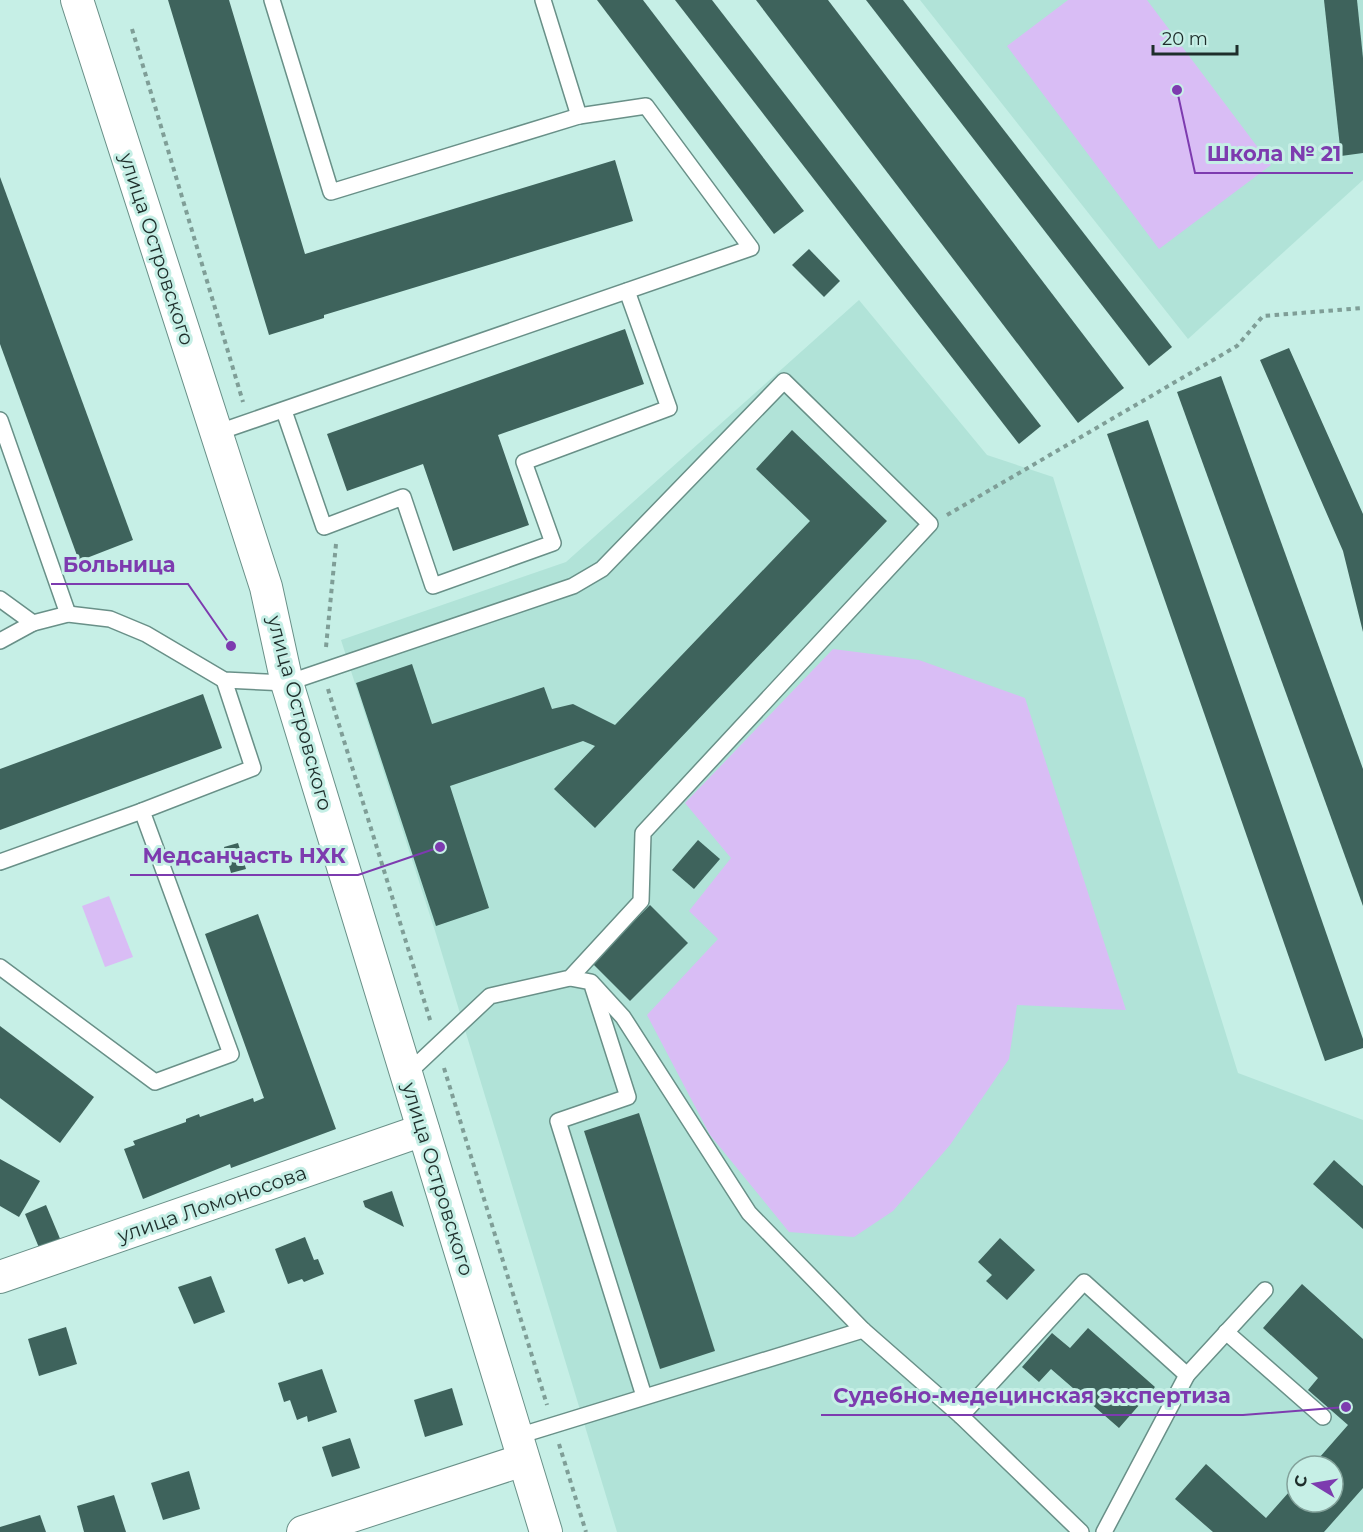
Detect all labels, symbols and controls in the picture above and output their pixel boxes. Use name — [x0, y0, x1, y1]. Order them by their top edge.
scale bar — [1153, 18, 1237, 56]
text: 20 m — [1162, 28, 1208, 50]
callout: Школа № 21 — [1195, 134, 1353, 173]
text: Школа № 21 — [1207, 141, 1341, 166]
street label: улица Островского — [114, 149, 199, 348]
callout: Больница — [51, 545, 188, 584]
text: Больница — [63, 552, 175, 577]
street label: улица Островского — [262, 612, 338, 813]
callout: Медсанчасть НХК — [130, 836, 358, 875]
text: Медсанчасть НХК — [142, 843, 346, 868]
street label: улица Островского — [397, 1079, 479, 1279]
street label: улица Ломоносова — [113, 1160, 310, 1248]
callout: Судебно-медецинская экспертиза — [821, 1376, 1243, 1415]
text: Судебно-медецинская экспертиза — [833, 1383, 1231, 1408]
north arrow — [1285, 1454, 1345, 1514]
text: С — [1290, 1473, 1311, 1489]

